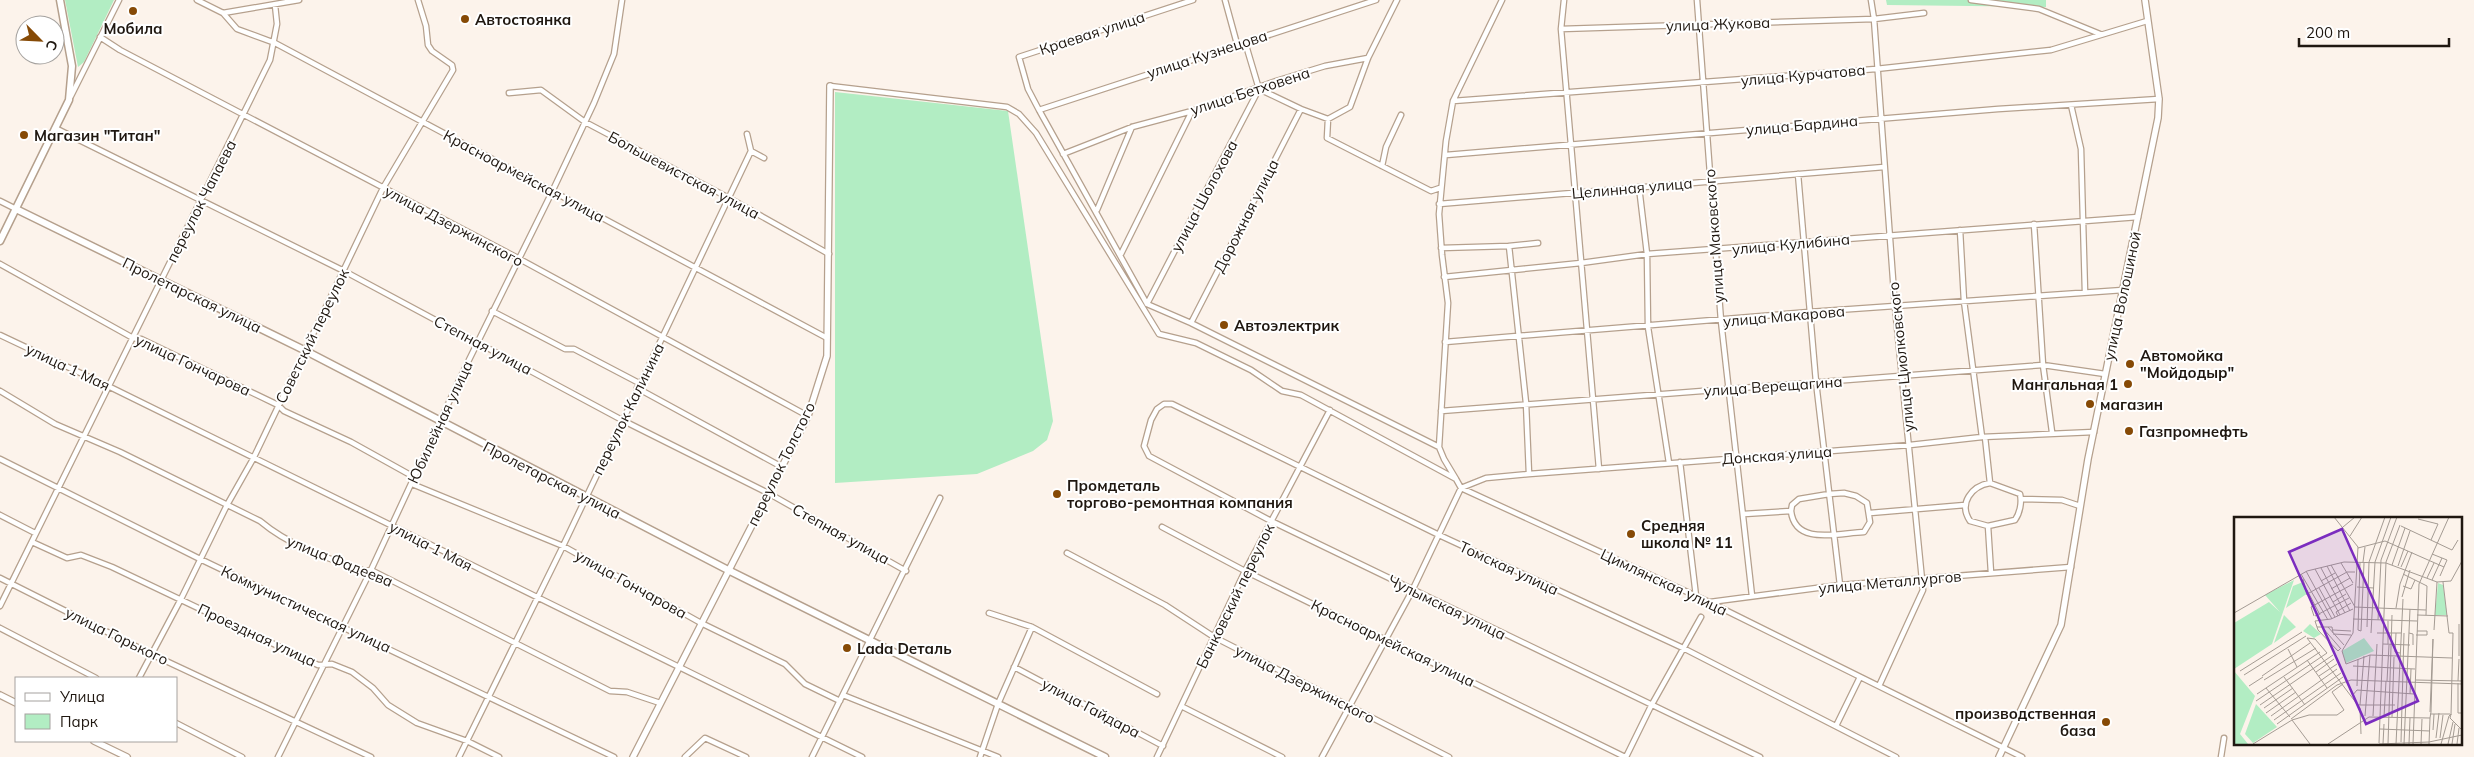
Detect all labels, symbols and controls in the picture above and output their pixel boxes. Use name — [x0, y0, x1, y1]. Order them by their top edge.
marker: Мобила — [127, 5, 139, 17]
street label: Краевая улица — [1037, 7, 1147, 59]
place label: Автостоянка — [475, 10, 571, 29]
marker: Автостоянка — [459, 13, 471, 25]
street label: улица Жукова — [1665, 13, 1771, 35]
north arrow — [15, 15, 65, 65]
scale bar — [2299, 15, 2449, 47]
place label: Мобила — [103, 19, 163, 38]
text: 200 m — [2306, 23, 2350, 42]
street label: улица Кузнецова — [1144, 26, 1270, 82]
text: С — [42, 37, 62, 53]
street label: улица Курчатова — [1740, 60, 1866, 90]
street label: улица Бетховена — [1188, 63, 1312, 119]
street label: улица Бардина — [1745, 111, 1859, 139]
street label: Красноармейская улица — [440, 125, 608, 227]
place label: Магазин "Титан" — [34, 126, 160, 145]
street label: Большевистская улица — [605, 127, 763, 223]
marker: Магазин "Титан" — [18, 129, 30, 141]
street label: переулок Чапаева — [162, 136, 240, 266]
street label: улица Шолохова — [1166, 137, 1242, 255]
street label: Дорожная улица — [1209, 156, 1283, 276]
street label: улица Маковского — [1700, 168, 1728, 304]
street label: Целинная улица — [1571, 173, 1693, 203]
street label: улица Дзержинского — [381, 181, 527, 271]
street label: улица Кулибина — [1731, 229, 1851, 259]
street label: улица Волошиной — [2099, 230, 2145, 362]
street label: Пролетарская улица — [119, 253, 265, 337]
street label: Советский переулок — [271, 265, 353, 406]
street label: улица Циолковского — [1884, 281, 1918, 433]
street label: улица Макарова — [1722, 301, 1846, 331]
street label: Степная улица — [431, 311, 535, 379]
place label: Автоэлектрик — [1234, 316, 1339, 335]
marker: Автоэлектрик — [1218, 319, 1230, 331]
street label: улица Гончарова — [132, 330, 254, 400]
street label: улица 1 Мая — [23, 339, 113, 395]
street label: переулок Калинина — [588, 340, 668, 478]
place label: Автомойка "Мойдодыр" — [2140, 346, 2234, 382]
street label: Юбилейная улица — [403, 358, 477, 486]
marker: Автомойка "Мойдодыр" — [2124, 358, 2136, 370]
street label: улица Верещагина — [1703, 372, 1843, 400]
place label: Мангальная 1 — [2012, 375, 2118, 394]
marker: Мангальная 1 — [2122, 378, 2134, 390]
place label: магазин — [2100, 395, 2163, 414]
marker: магазин — [2084, 398, 2096, 410]
street label: переулок Толстого — [743, 399, 819, 529]
place label: Газпромнефть — [2139, 422, 2248, 441]
marker: Газпромнефть — [2123, 425, 2135, 437]
street label: Пролетарская улица — [480, 437, 624, 523]
street label: Донская улица — [1721, 442, 1833, 468]
place label: Промдеталь торгово-ремонтная компания — [1067, 476, 1293, 512]
marker: Промдеталь торгово-ремонтная компания — [1051, 488, 1063, 500]
street label: Степная улица — [789, 499, 893, 569]
place label: Средняя школа № 11 — [1641, 516, 1733, 552]
street label: улица 1 Мая — [386, 517, 476, 575]
inset map — [2234, 517, 2462, 744]
street label: Банковский переулок — [1192, 520, 1279, 671]
marker: Средняя школа № 11 — [1625, 528, 1637, 540]
street label: улица Фадеева — [284, 531, 396, 591]
street label: Томская улица — [1456, 537, 1562, 599]
street label: Цимлянская улица — [1598, 544, 1730, 620]
street label: улица Гончарова — [572, 545, 690, 623]
street label: Коммунистическая улица — [218, 561, 394, 657]
street label: улица Металлургов — [1818, 566, 1962, 598]
street label: Чулымская улица — [1385, 570, 1509, 644]
street label: Красноармейская улица — [1308, 595, 1478, 691]
street label: Проездная улица — [195, 599, 319, 671]
street label: улица Горького — [62, 603, 172, 669]
place label: Lada Dеталь — [857, 639, 952, 658]
street label: улица Дзержинского — [1232, 640, 1378, 728]
marker: Lada Dеталь — [841, 642, 853, 654]
street label: улица Гайдара — [1039, 674, 1143, 742]
legend — [15, 677, 178, 742]
text: Улица — [59, 687, 105, 706]
place label: производственная база — [1955, 704, 2096, 740]
text: Парк — [60, 712, 99, 731]
marker: производственная база — [2100, 716, 2112, 728]

